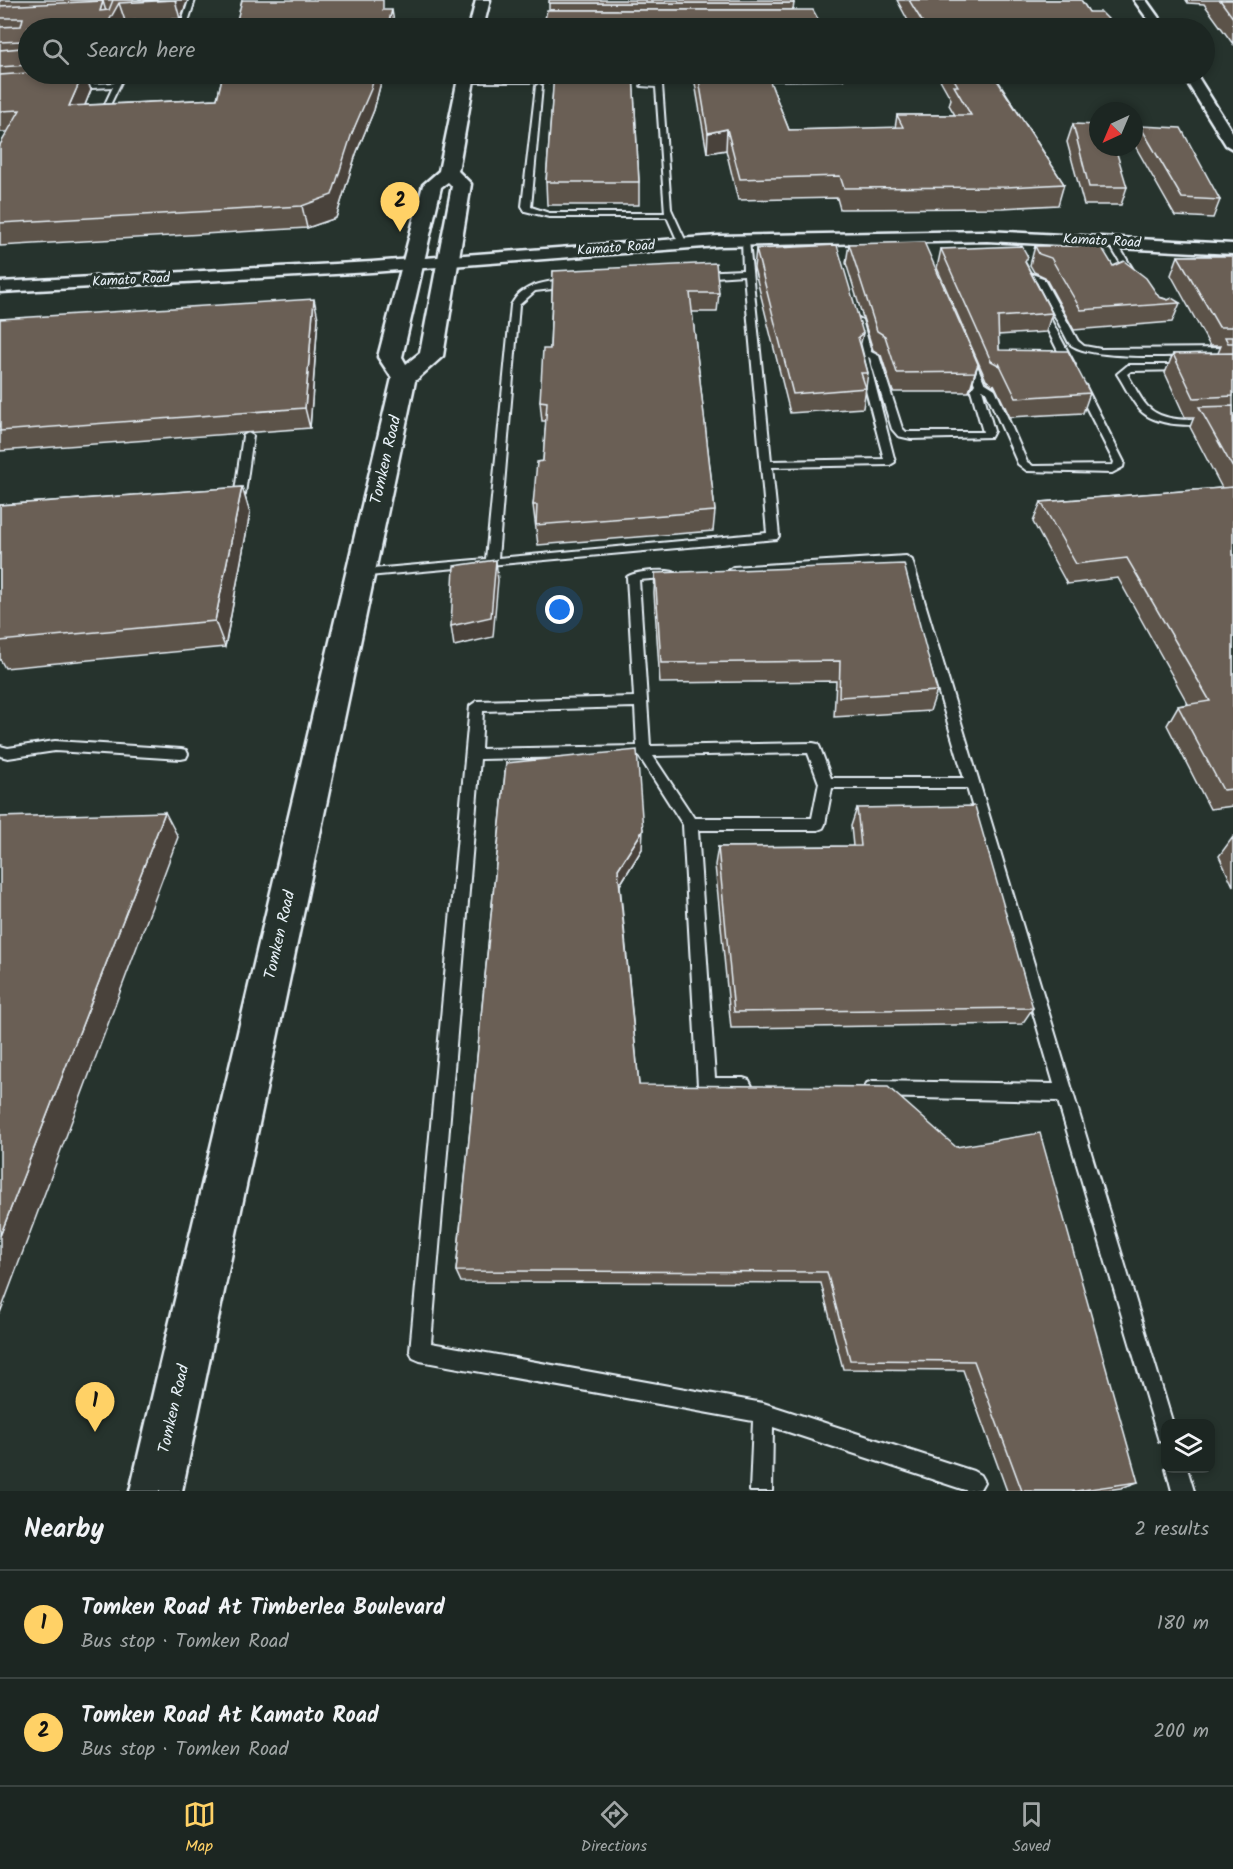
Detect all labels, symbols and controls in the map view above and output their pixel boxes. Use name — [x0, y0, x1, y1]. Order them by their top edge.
search box — [18, 18, 1215, 84]
text: Search here — [87, 34, 195, 69]
icon: search — [39, 35, 72, 68]
north arrow — [1089, 102, 1143, 156]
pin: 2 — [380, 182, 420, 232]
street label: Kamato Road — [1062, 228, 1143, 254]
street label: Kamato Road — [576, 234, 657, 262]
street label: Kamato Road — [91, 267, 172, 293]
street label: Tomken Road — [364, 412, 409, 507]
your location — [545, 595, 574, 624]
street label: Tomken Road — [258, 887, 303, 982]
street label: Tomken Road — [152, 1361, 197, 1456]
pin: 1 — [76, 1382, 115, 1432]
map controls — [1161, 1419, 1215, 1473]
button: layers — [1161, 1419, 1215, 1473]
text: Nearby — [24, 1509, 104, 1551]
text: 2 results — [1134, 1514, 1209, 1546]
text: Tomken Road At Timberlea Boulevard — [81, 1591, 445, 1626]
text: 1 — [40, 1608, 47, 1640]
text: 180 m — [1157, 1608, 1209, 1640]
text: Bus stop · Tomken Road — [81, 1626, 288, 1658]
text: Tomken Road At Kamato Road — [81, 1699, 379, 1734]
text: 2 — [38, 1716, 49, 1748]
text: 200 m — [1153, 1716, 1209, 1748]
text: Bus stop · Tomken Road — [81, 1734, 288, 1766]
tab: Map — [183, 1798, 216, 1859]
tab: Directions — [581, 1798, 647, 1859]
tab: Saved — [1012, 1798, 1050, 1859]

